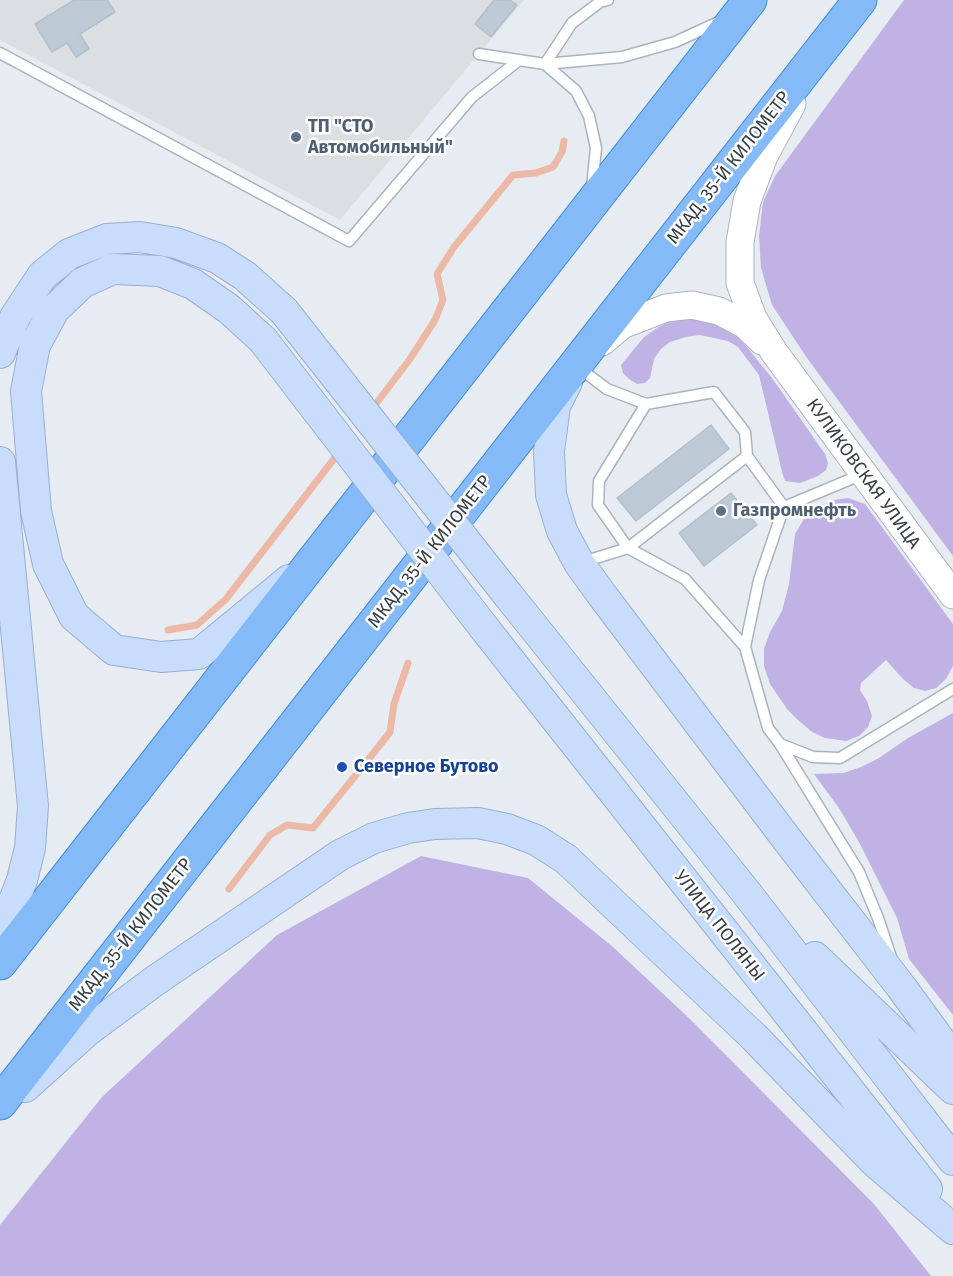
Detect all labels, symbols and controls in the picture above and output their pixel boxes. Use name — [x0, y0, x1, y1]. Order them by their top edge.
street label: МКАД, 35-Й КИЛОМЕТР — [663, 87, 795, 249]
place label: ТП "СТО Автомобильный" — [308, 116, 453, 158]
marker: ТП "СТО Автомобильный" — [289, 130, 303, 144]
street label: КУЛИКОВСКАЯ УЛИЦА — [801, 395, 925, 553]
street label: МКАД, 35-Й КИЛОМЕТР — [364, 471, 496, 633]
place label: Газпромнефть — [733, 500, 856, 522]
marker: Газпромнефть — [714, 504, 728, 518]
place label: Северное Бутово — [354, 756, 499, 778]
marker: Северное Бутово — [335, 760, 349, 774]
street label: МКАД, 35-Й КИЛОМЕТР — [65, 854, 197, 1016]
street label: УЛИЦА ПОЛЯНЫ — [669, 866, 769, 986]

